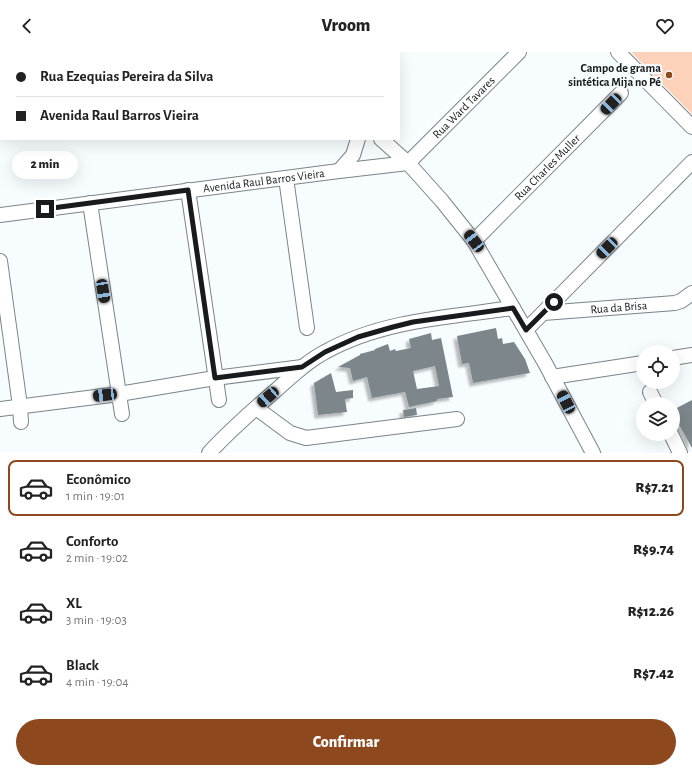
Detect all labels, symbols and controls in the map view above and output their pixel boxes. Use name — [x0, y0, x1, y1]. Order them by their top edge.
icon: back — [16, 15, 38, 37]
icon: heart — [654, 15, 676, 37]
text: Vroom — [322, 17, 370, 35]
place label: Campo de grama sintética Mija no Pé — [568, 62, 661, 89]
text: Rua Ezequias Pereira da Silva — [40, 69, 214, 84]
marker: Campo de grama sintética Mija no Pé — [664, 70, 674, 80]
street label: Rua Ward Tavares — [430, 74, 497, 141]
car — [598, 91, 624, 117]
text: Avenida Raul Barros Vieira — [40, 108, 199, 123]
street label: Rua Charles Muller — [512, 132, 582, 203]
callout: 2 min — [12, 151, 78, 179]
text: 2 min — [30, 158, 60, 171]
street label: Avenida Raul Barros Vieira — [202, 167, 326, 195]
route end — [36, 200, 54, 218]
car — [462, 228, 486, 254]
car — [594, 235, 620, 261]
car — [95, 278, 111, 304]
route start — [545, 293, 563, 311]
street label: Rua da Brisa — [590, 299, 648, 315]
map controls — [636, 345, 680, 441]
button: locate — [636, 345, 680, 389]
car — [255, 385, 281, 409]
car — [92, 388, 118, 402]
car — [555, 389, 577, 415]
button: layers — [636, 397, 680, 441]
icon: car — [18, 470, 54, 506]
text: Econômico — [66, 472, 131, 487]
text: R$7.21 — [635, 480, 674, 495]
text: 1 min · 19:01 — [66, 490, 125, 503]
icon: car — [18, 532, 54, 568]
text: Conforto — [66, 534, 118, 549]
text: R$9.74 — [633, 542, 674, 557]
text: 2 min · 19:02 — [66, 552, 128, 565]
icon: car — [18, 594, 54, 630]
text: XL — [66, 596, 82, 611]
text: R$12.26 — [627, 604, 674, 619]
text: 3 min · 19:03 — [66, 614, 127, 627]
icon: car — [18, 656, 54, 692]
text: Black — [66, 658, 99, 673]
text: R$7.42 — [633, 666, 674, 681]
text: 4 min · 19:04 — [66, 676, 129, 689]
button: Confirmar — [16, 719, 676, 765]

